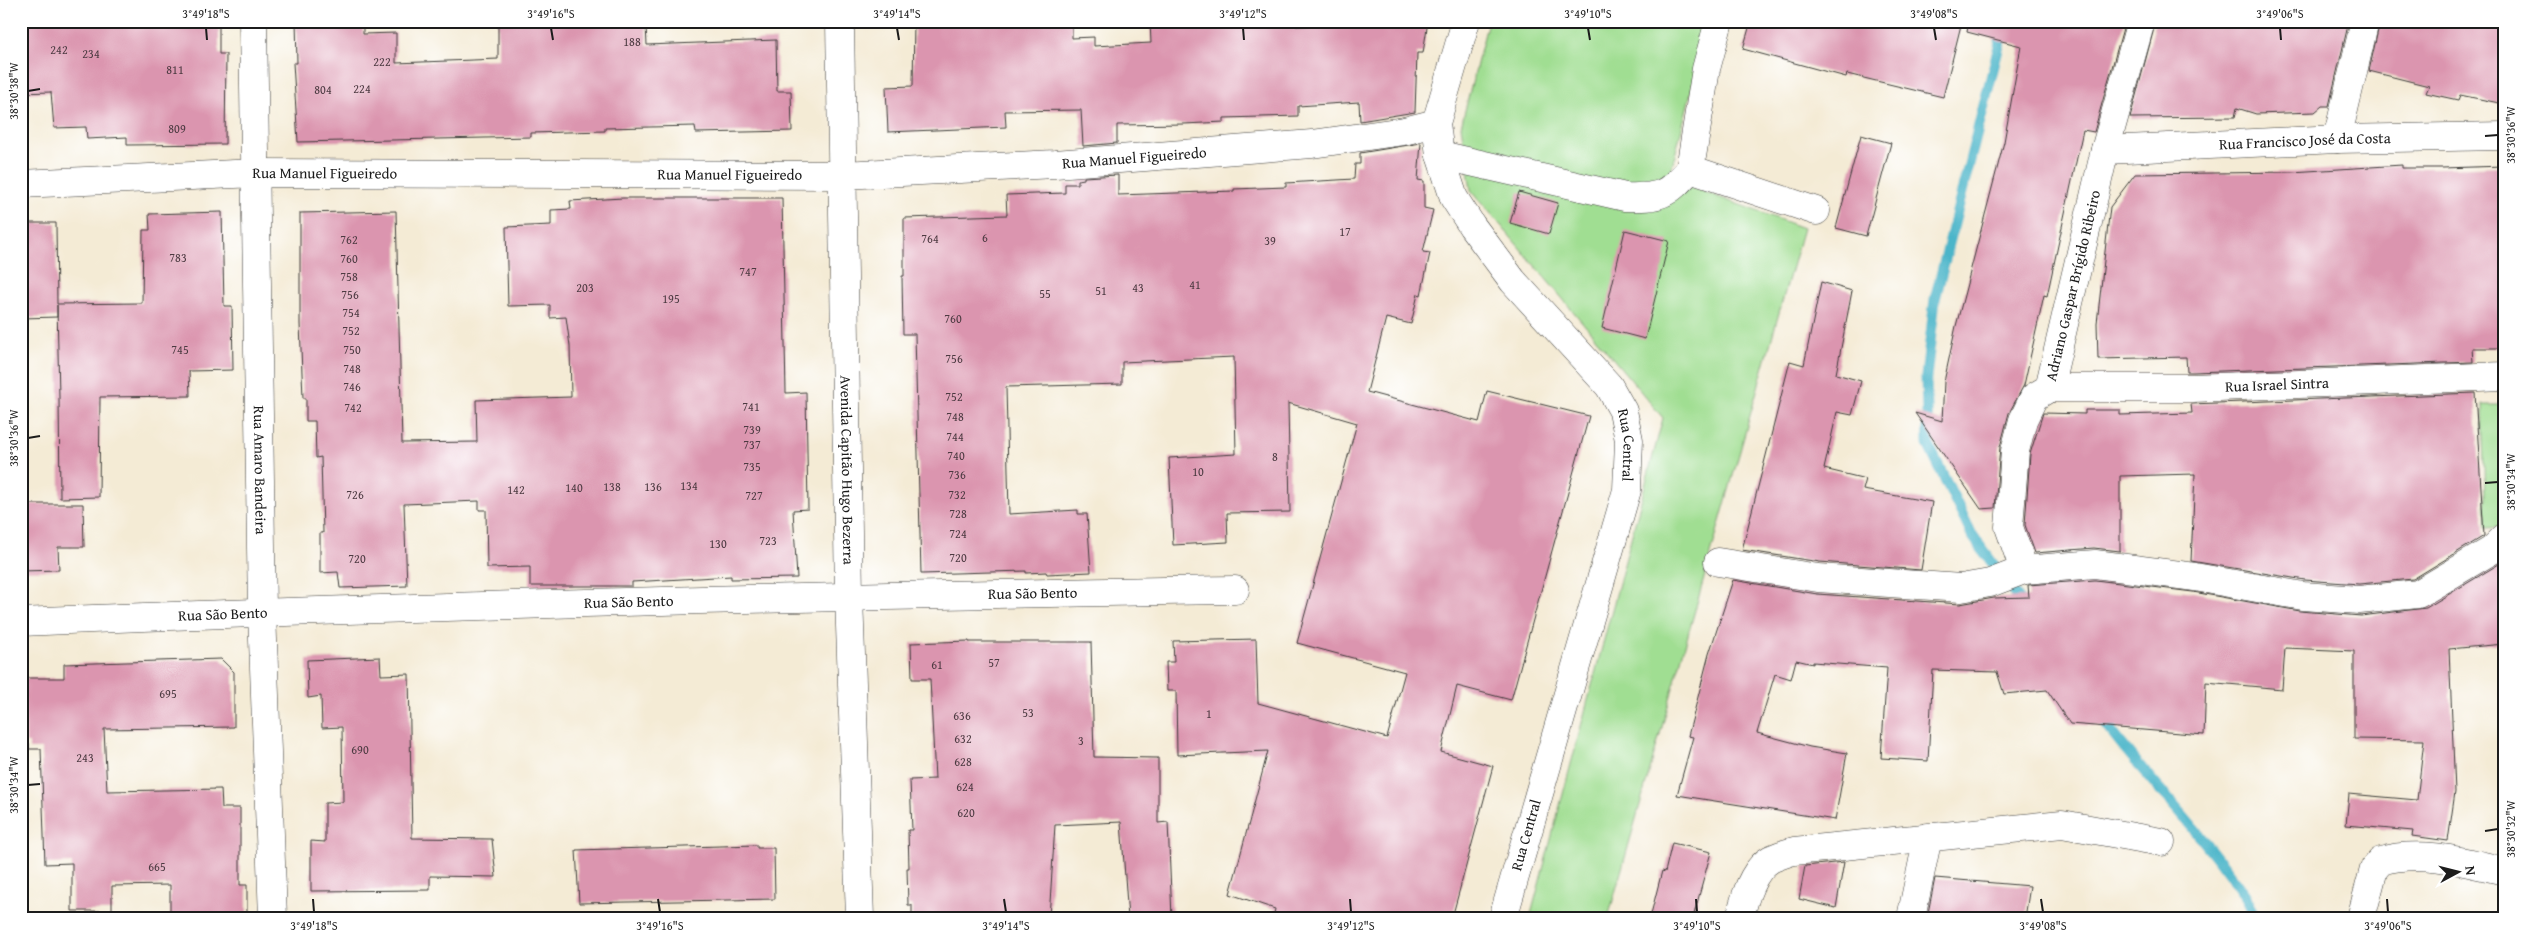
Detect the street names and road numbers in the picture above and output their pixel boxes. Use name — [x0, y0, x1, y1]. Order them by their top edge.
street label: Rua Francisco José da Costa — [2218, 127, 2391, 155]
street label: Rua Manuel Figueiredo — [1061, 141, 1208, 173]
street label: Rua Manuel Figueiredo — [252, 162, 398, 183]
street label: Rua Manuel Figueiredo — [657, 163, 803, 185]
street label: Adriano Gaspar Brígido Ribeiro — [2040, 187, 2105, 383]
street label: Rua Israel Sintra — [2225, 372, 2329, 397]
street label: Avenida Capitão Hugo Bezerra — [836, 375, 860, 565]
street label: Rua Amaro Bandeira — [249, 405, 272, 535]
street label: Rua Central — [1613, 406, 1640, 482]
street label: Rua São Bento — [988, 581, 1078, 604]
street label: Rua São Bento — [584, 590, 674, 613]
street label: Rua São Bento — [178, 602, 268, 626]
street label: Rua Central — [1505, 797, 1546, 873]

